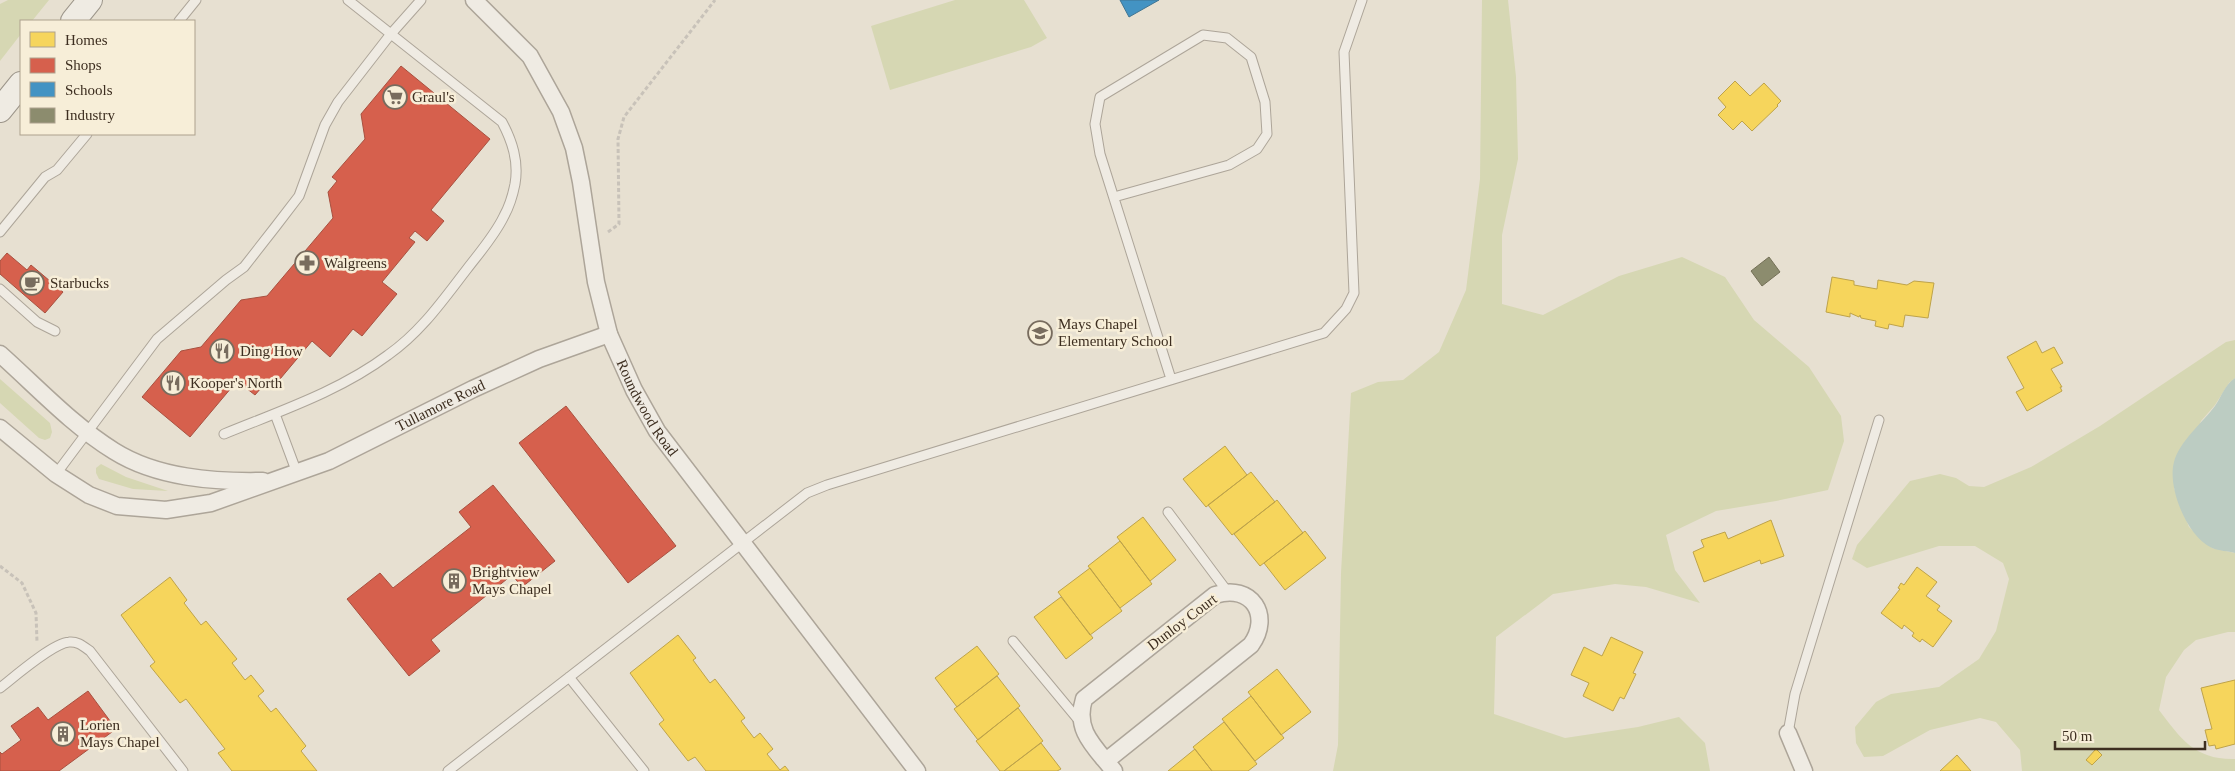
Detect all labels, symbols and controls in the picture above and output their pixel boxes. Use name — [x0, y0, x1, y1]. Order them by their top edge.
legend — [20, 20, 195, 135]
text: Homes — [65, 32, 108, 48]
text: Shops — [65, 57, 102, 73]
text: Schools — [65, 82, 113, 98]
supermarket icon: Graul's — [382, 84, 408, 110]
place label: Graul's — [412, 89, 455, 105]
text: Industry — [65, 107, 115, 123]
pharmacy icon: Walgreens — [294, 250, 320, 276]
place label: Walgreens — [324, 255, 387, 271]
cafe icon: Starbucks — [19, 270, 45, 296]
place label: Starbucks — [50, 275, 109, 291]
place label: Mays Chapel Elementary School — [1058, 316, 1173, 349]
school or university icon: Mays Chapel Elementary School — [1027, 320, 1053, 346]
restaurant icon: Ding How — [209, 338, 235, 364]
place label: Ding How — [240, 343, 303, 359]
street label: Roundwood Road — [613, 357, 681, 459]
restaurant icon: Kooper's North — [160, 370, 186, 396]
place label: Kooper's North — [190, 375, 283, 391]
street label: Tullamore Road — [393, 377, 488, 434]
place label: Brightview Mays Chapel — [472, 564, 552, 597]
building icon: Brightview Mays Chapel — [441, 568, 467, 594]
street label: Dunloy Court — [1144, 590, 1221, 653]
place label: Lorien Mays Chapel — [80, 717, 160, 750]
scale bar — [2055, 718, 2205, 750]
building icon: Lorien Mays Chapel — [50, 721, 76, 747]
text: 50 m — [2062, 728, 2093, 744]

